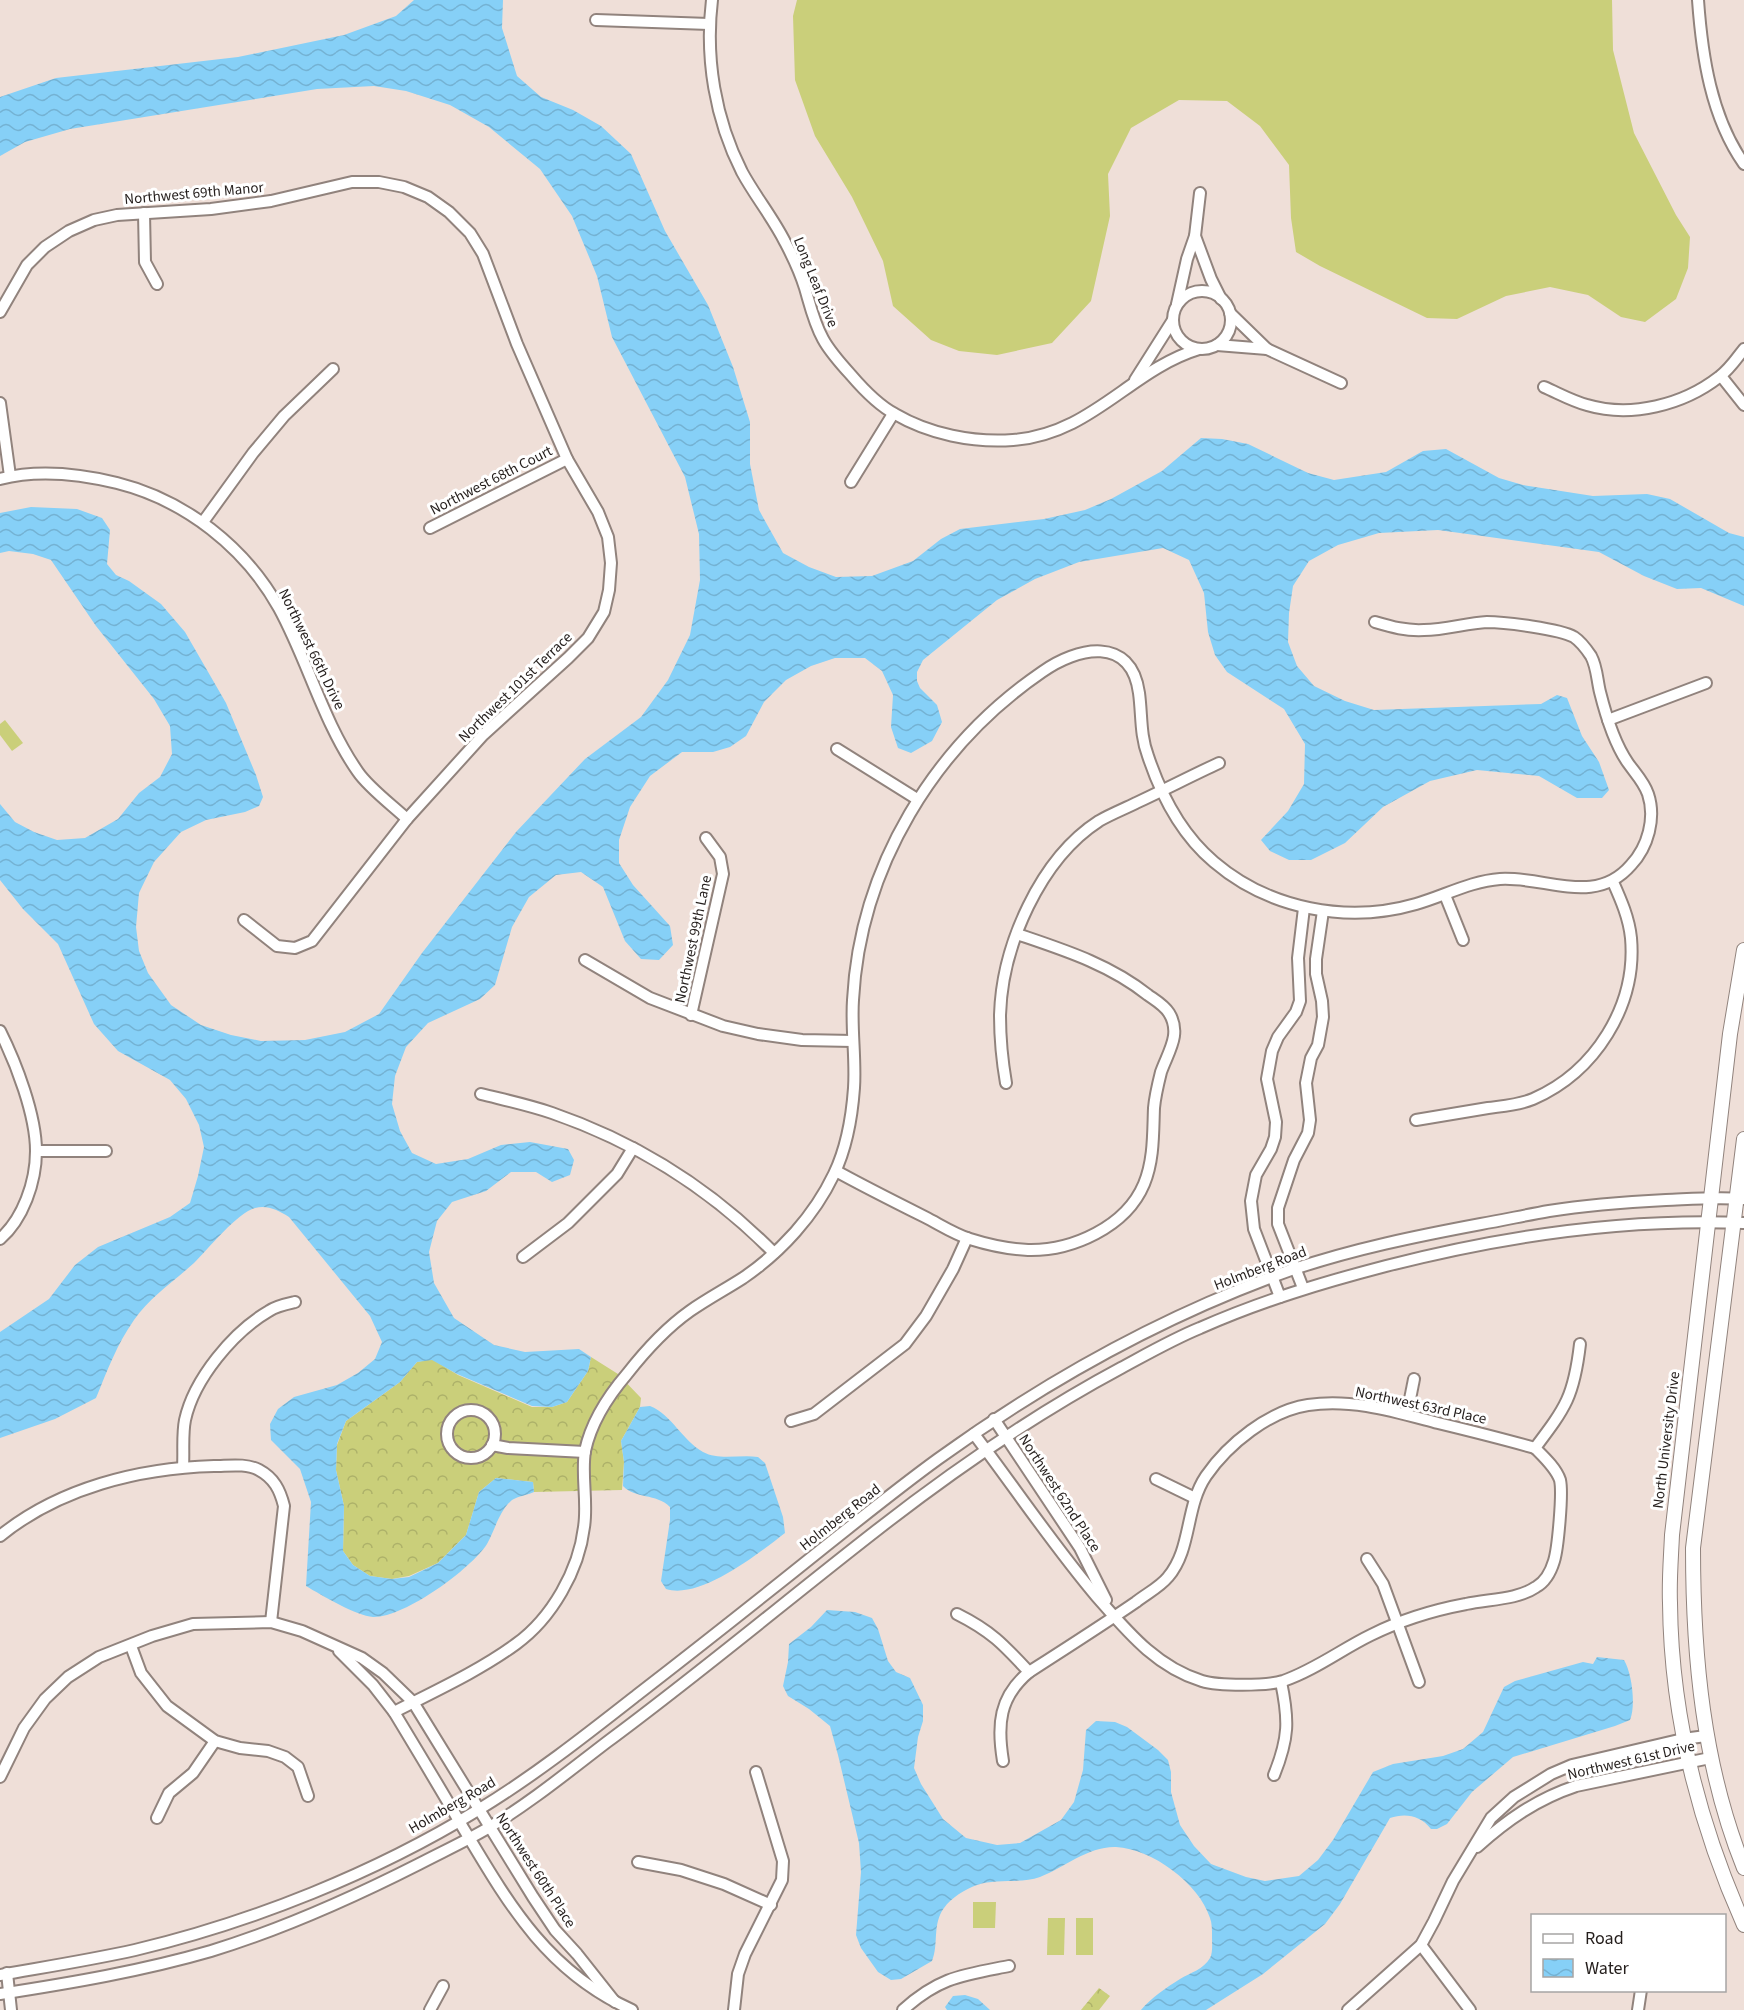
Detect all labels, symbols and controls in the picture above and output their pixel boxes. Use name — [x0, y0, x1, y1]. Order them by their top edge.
street label: Northwest 69th Manor — [124, 177, 265, 210]
street label: Long Leaf Drive — [788, 234, 843, 331]
street label: Northwest 68th Court — [426, 440, 556, 520]
street label: Northwest 66th Drive — [273, 585, 350, 713]
street label: Northwest 101st Terrace — [454, 627, 577, 747]
street label: Northwest 99th Lane — [670, 873, 717, 1005]
street label: Holmberg Road — [1211, 1241, 1310, 1296]
street label: North University Drive — [1648, 1370, 1685, 1510]
street label: Northwest 63rd Place — [1353, 1381, 1488, 1430]
street label: Northwest 62nd Place — [1014, 1430, 1106, 1556]
street label: Holmberg Road — [795, 1479, 885, 1556]
street label: Northwest 61st Drive — [1565, 1736, 1697, 1785]
street label: Holmberg Road — [405, 1772, 500, 1839]
street label: Northwest 60th Place — [490, 1809, 581, 1932]
legend — [1531, 1914, 1726, 1992]
text: Road — [1585, 1926, 1624, 1951]
text: Water — [1585, 1956, 1629, 1981]

